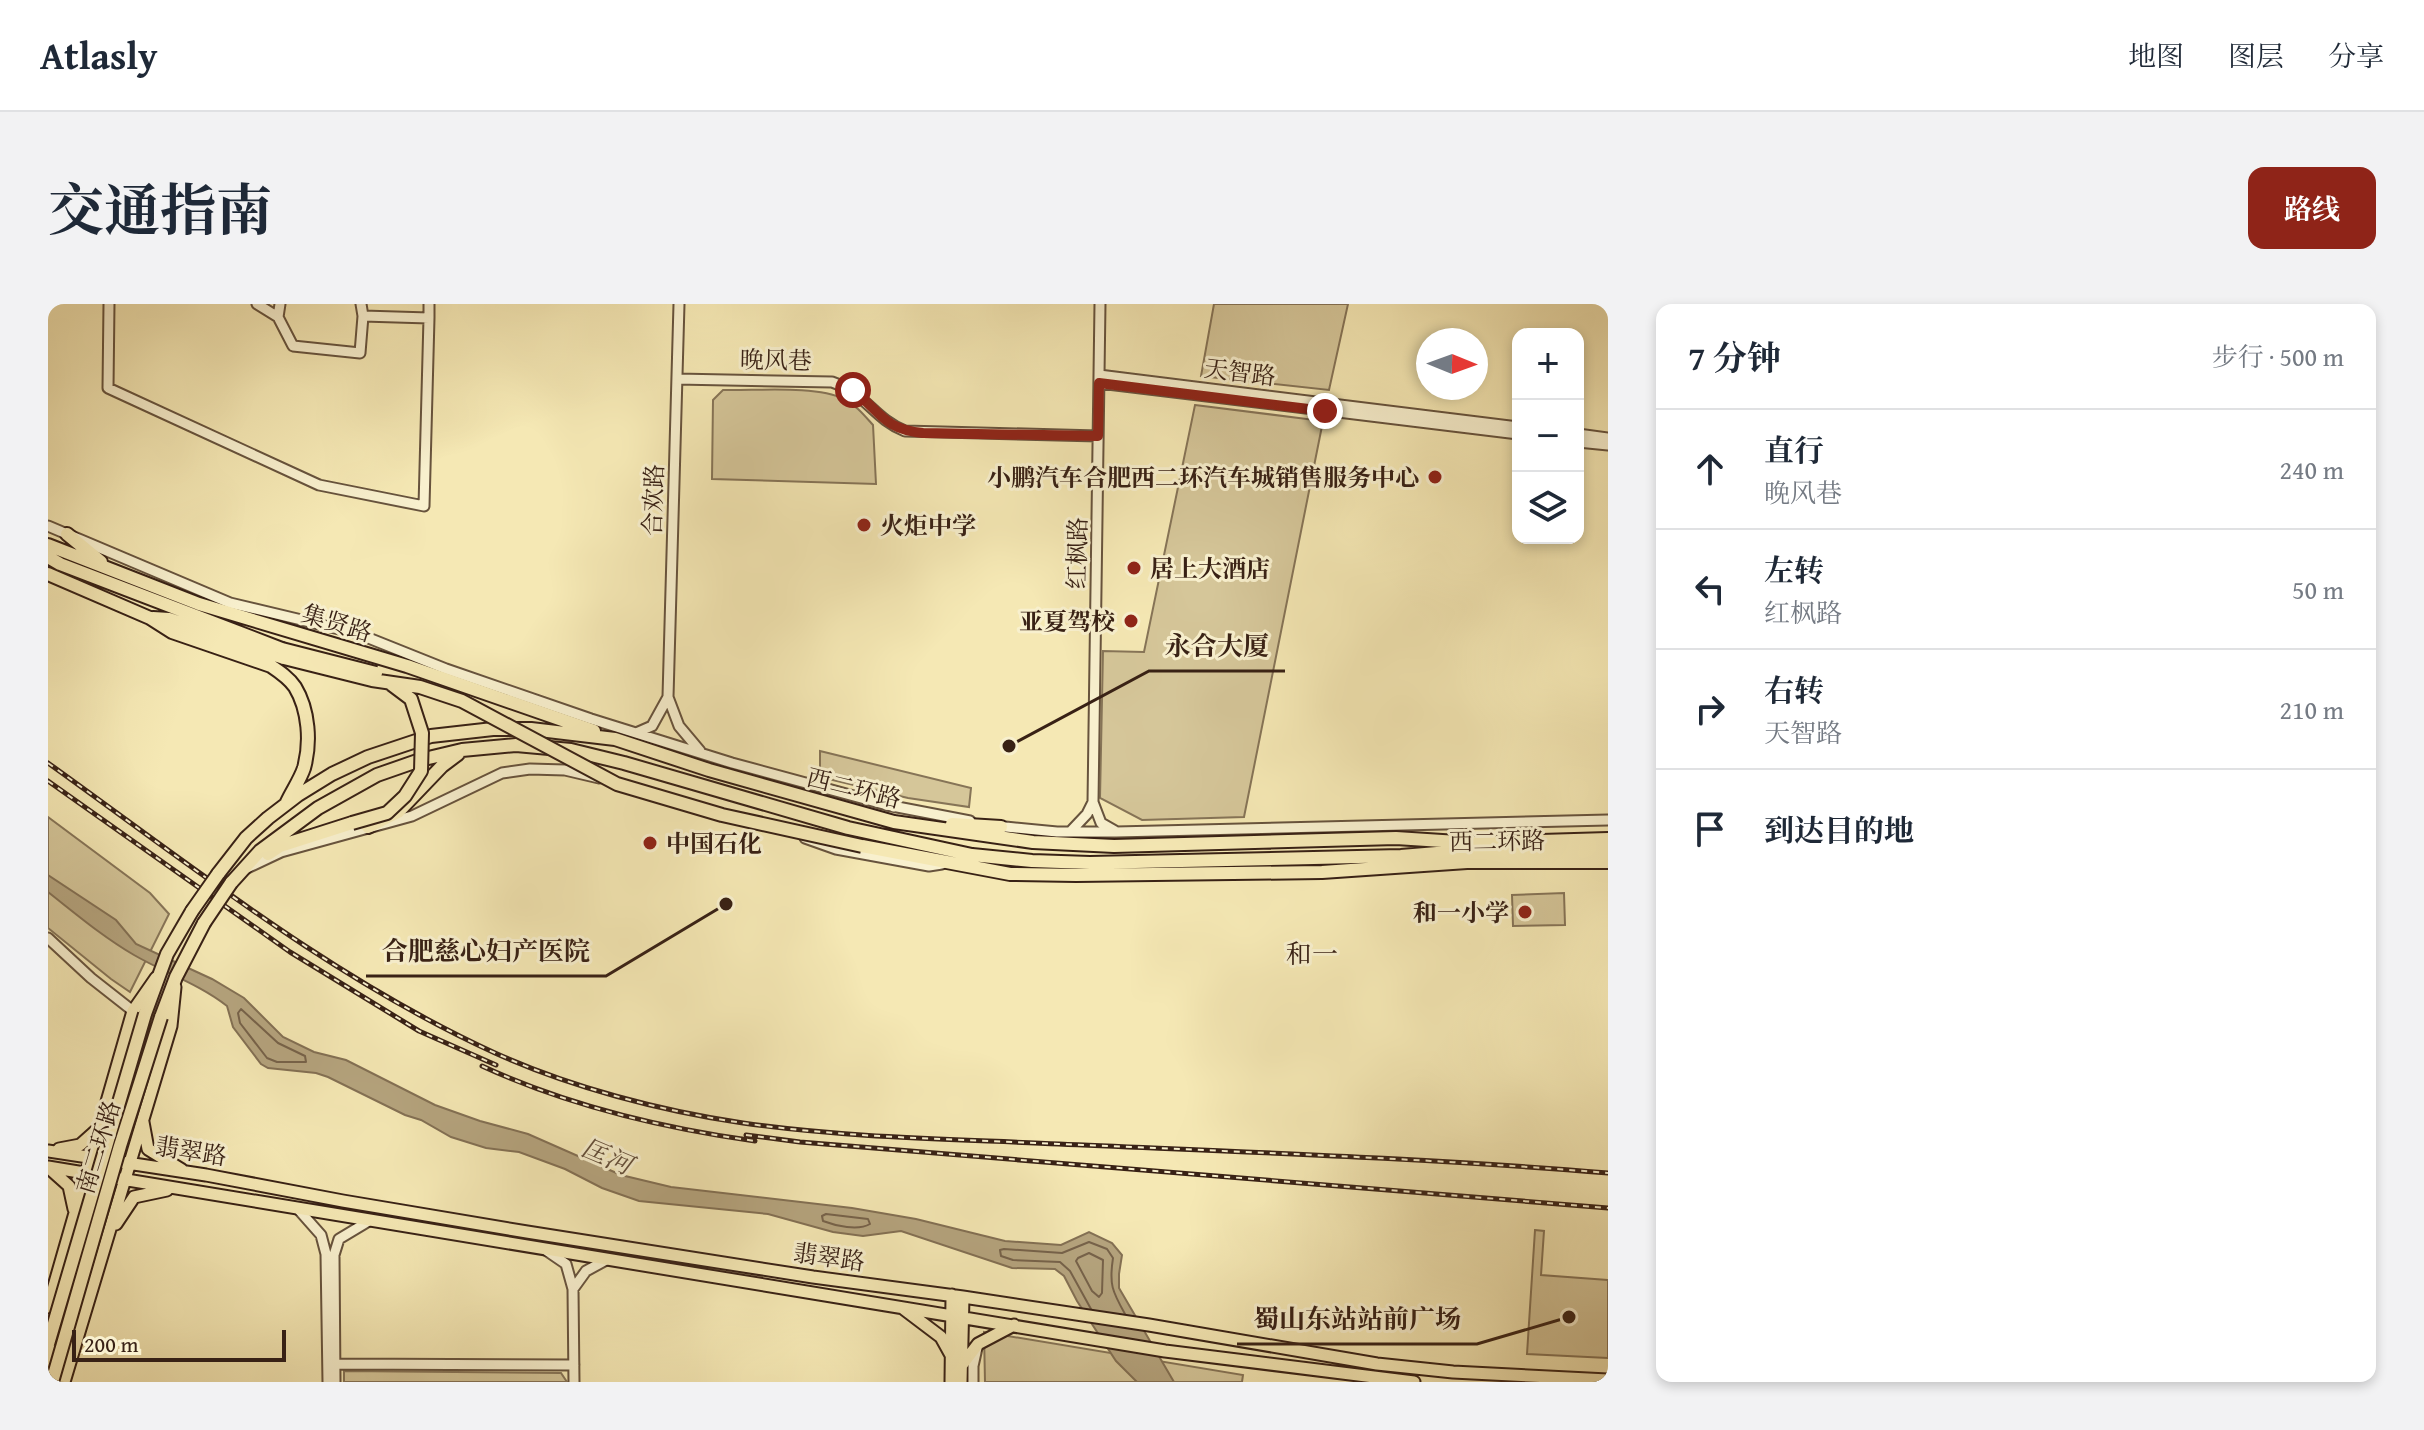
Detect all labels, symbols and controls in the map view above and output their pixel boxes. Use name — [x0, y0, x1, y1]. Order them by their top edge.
text: Atlasly — [40, 27, 158, 83]
text: 地图 — [2128, 35, 2184, 76]
text: 图层 — [2228, 35, 2284, 76]
text: 分享 — [2328, 35, 2384, 76]
button: 路线 — [2248, 167, 2376, 249]
text: 交通指南 — [48, 168, 272, 251]
north arrow — [1416, 328, 1488, 400]
map controls — [1512, 328, 1584, 544]
button: + — [1512, 328, 1584, 400]
text: 7 分钟 — [1688, 333, 1781, 382]
text: 步行 · 500 m — [2212, 337, 2344, 376]
street label: 晚风巷 — [740, 342, 812, 378]
street label: 天智路 — [1202, 350, 1278, 394]
route start — [835, 372, 871, 408]
route end — [1307, 393, 1343, 429]
button: − — [1512, 400, 1584, 472]
text: 直行 — [1764, 428, 1824, 472]
icon: ahead — [1688, 447, 1732, 491]
text: 240 m — [2279, 450, 2344, 489]
place label: 小鹏汽车合肥西二环汽车城销售服务中心 — [987, 460, 1419, 495]
street label: 合欢路 — [634, 463, 672, 537]
marker: 小鹏汽车合肥西二环汽车城销售服务中心 — [1426, 468, 1444, 486]
button: layers — [1512, 472, 1584, 544]
text: 晚风巷 — [1764, 473, 1842, 512]
place label: 火炬中学 — [880, 508, 976, 543]
marker: 火炬中学 — [855, 516, 873, 534]
street label: 红枫路 — [1059, 517, 1095, 589]
text: 左转 — [1764, 548, 1824, 592]
place label: 居上大酒店 — [1150, 551, 1270, 586]
marker: 居上大酒店 — [1125, 559, 1143, 577]
icon: left — [1688, 567, 1732, 611]
text: 50 m — [2292, 570, 2344, 609]
text: 红枫路 — [1764, 593, 1842, 632]
street label: 集贤路 — [297, 596, 377, 650]
place label: 亚夏驾校 — [1019, 604, 1115, 639]
marker: 亚夏驾校 — [1122, 612, 1140, 630]
callout: 永合大厦 — [1149, 621, 1285, 671]
text: 永合大厦 — [1165, 626, 1269, 665]
text: 右转 — [1764, 668, 1824, 712]
icon: right — [1688, 687, 1732, 731]
text: 210 m — [2279, 690, 2344, 729]
text: 天智路 — [1764, 713, 1842, 752]
street label: 西二环路 — [803, 759, 905, 817]
icon: arrive — [1688, 807, 1732, 851]
text: 到达目的地 — [1764, 808, 1914, 852]
street label: 西二环路 — [1449, 823, 1545, 859]
place label: 中国石化 — [666, 826, 762, 861]
marker: 中国石化 — [641, 834, 659, 852]
place label: 和一小学 — [1413, 895, 1509, 930]
marker: 和一小学 — [1516, 903, 1534, 921]
callout: 合肥慈心妇产医院 — [366, 926, 606, 976]
text: 合肥慈心妇产医院 — [382, 931, 590, 970]
district label: 和一 — [1286, 934, 1338, 973]
street label: 南二环路 — [67, 1096, 129, 1198]
street label: 翡翠路 — [153, 1128, 229, 1174]
water label: 匡河 — [575, 1128, 642, 1186]
street label: 翡翠路 — [791, 1235, 867, 1279]
callout: 蜀山东站站前广场 — [1237, 1294, 1477, 1344]
text: 蜀山东站站前广场 — [1253, 1299, 1461, 1338]
scale bar — [72, 1326, 286, 1362]
text: 200 m — [84, 1328, 139, 1360]

